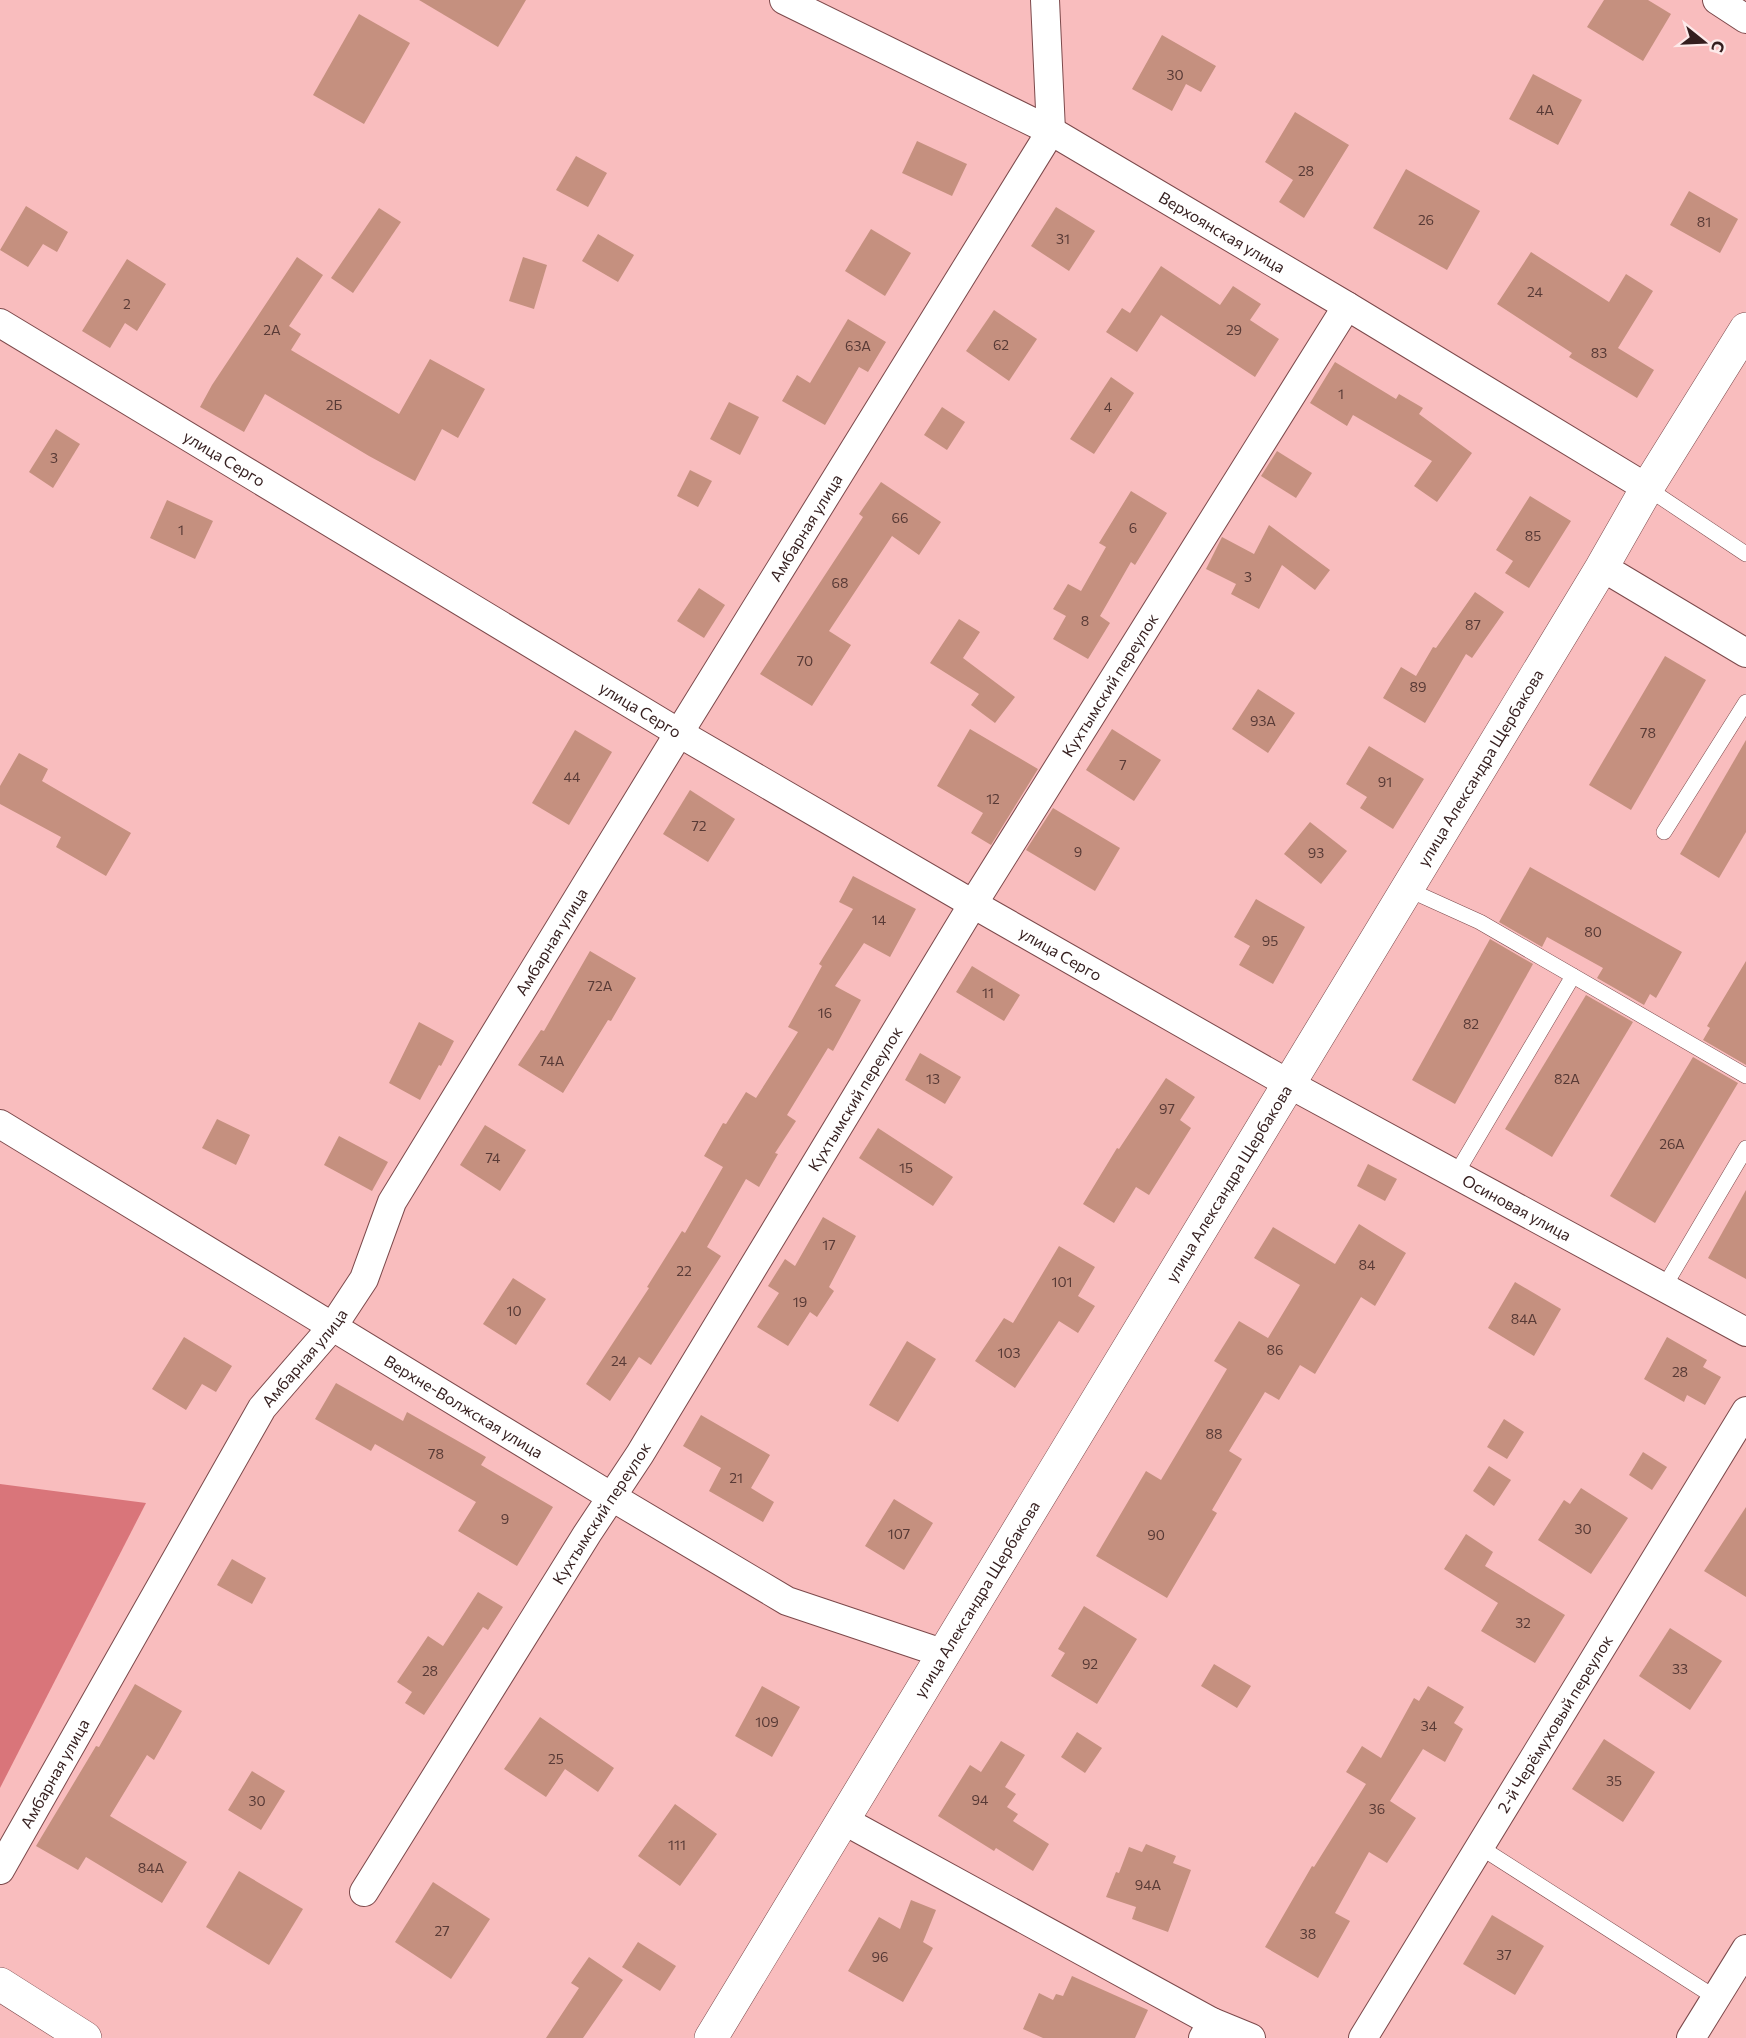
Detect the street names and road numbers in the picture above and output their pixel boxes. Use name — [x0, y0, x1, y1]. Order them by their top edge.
street label: Верхоянская улица — [1156, 187, 1289, 276]
street label: улица Серго — [180, 426, 269, 490]
street label: Амбарная улица — [765, 470, 846, 585]
street label: Кухтымский переулок — [1058, 609, 1162, 760]
street label: улица Александра Щербакова — [1413, 666, 1547, 869]
street label: улица Серго — [596, 677, 685, 741]
street label: Амбарная улица — [511, 884, 591, 999]
street label: улица Серго — [1016, 922, 1105, 984]
street label: Кухтымский переулок — [804, 1022, 906, 1174]
street label: улица Александра Щербакова — [1161, 1081, 1295, 1285]
street label: Осиновая улица — [1459, 1170, 1575, 1244]
street label: Амбарная улица — [257, 1305, 351, 1410]
street label: Верхне-Волжская улица — [381, 1351, 547, 1462]
street label: Кухтымский переулок — [548, 1438, 654, 1588]
street label: улица Александра Щербакова — [909, 1497, 1043, 1701]
street label: 2-й Черёмуховый переулок — [1493, 1631, 1616, 1816]
street label: Амбарная улица — [16, 1715, 93, 1831]

